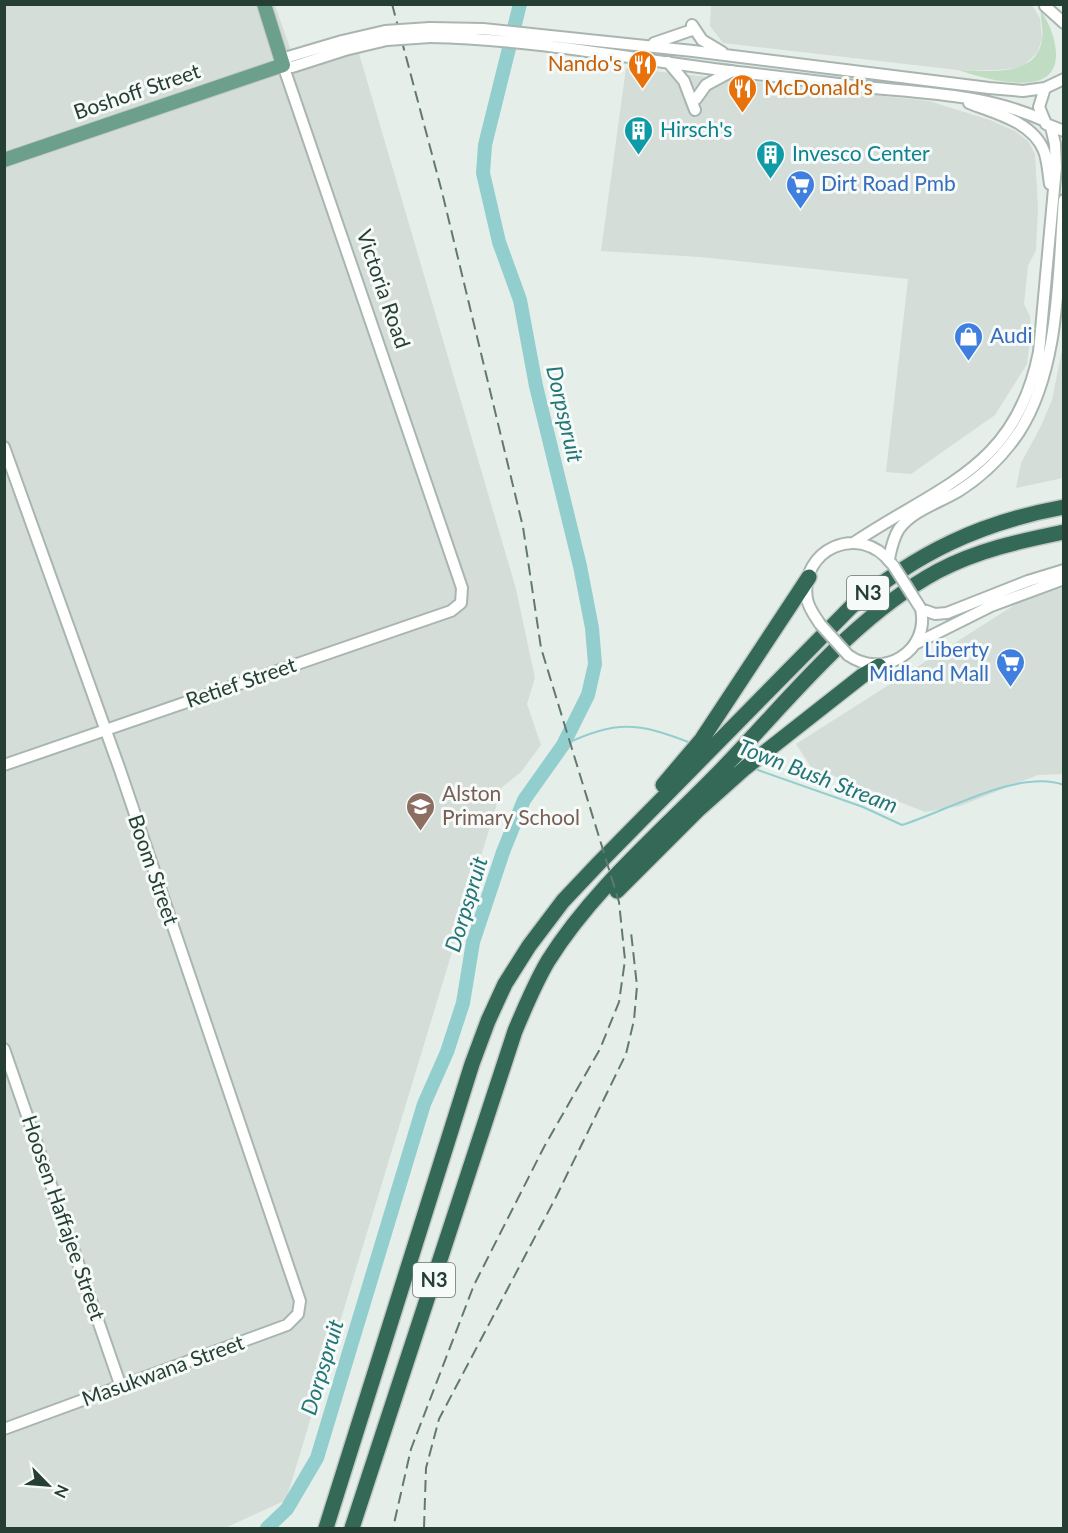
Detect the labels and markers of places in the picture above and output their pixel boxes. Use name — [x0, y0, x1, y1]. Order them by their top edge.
restaurant icon: Nando's — [627, 48, 659, 90]
place label: Nando's — [548, 50, 622, 75]
restaurant icon: McDonald's — [727, 72, 759, 114]
place label: McDonald's — [764, 74, 873, 99]
building icon: Hirsch's — [623, 114, 655, 156]
place label: Hirsch's — [660, 116, 732, 141]
building icon: Invesco Center — [755, 138, 787, 180]
place label: Invesco Center — [792, 140, 930, 165]
supermarket icon: Dirt Road Pmb — [784, 168, 816, 210]
place label: Dirt Road Pmb — [821, 170, 956, 195]
shop icon: Audi — [953, 320, 985, 362]
place label: Audi — [990, 322, 1032, 347]
place label: Liberty Midland Mall — [869, 636, 989, 685]
supermarket icon: Liberty Midland Mall — [994, 646, 1026, 688]
place label: Alston Primary School — [442, 780, 580, 829]
school or university icon: Alston Primary School — [405, 790, 437, 832]

